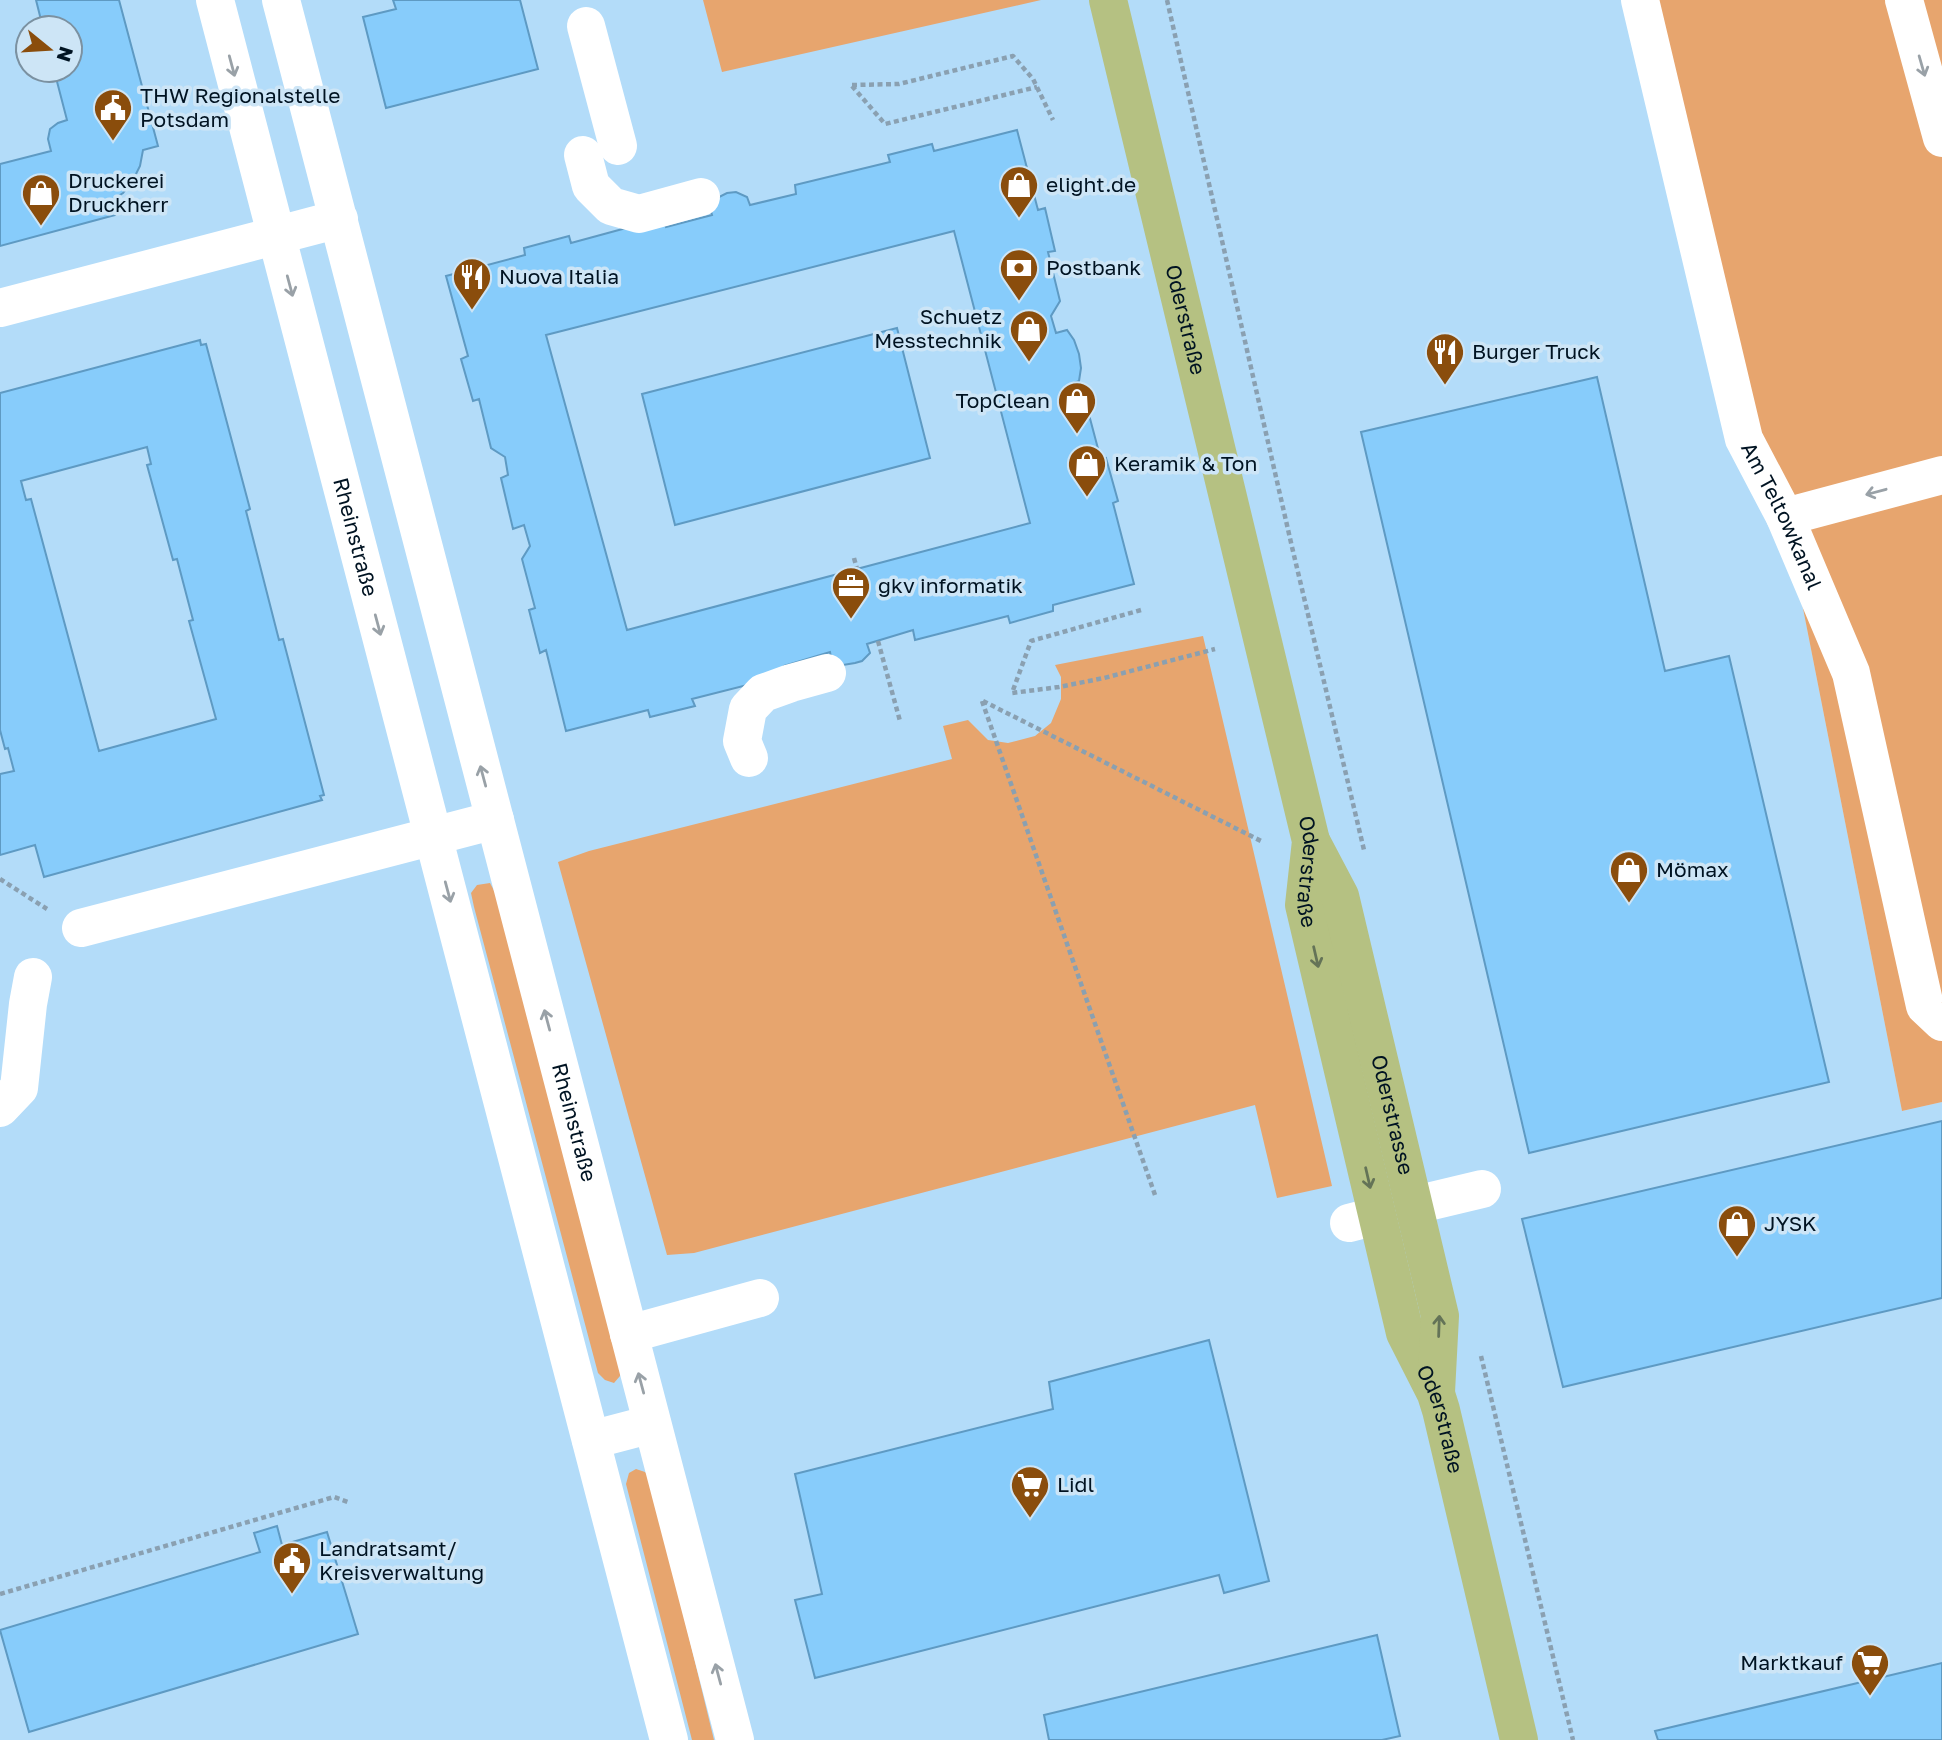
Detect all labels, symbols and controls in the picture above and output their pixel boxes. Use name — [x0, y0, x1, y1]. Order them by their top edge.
north arrow — [14, 14, 84, 84]
text: N — [52, 44, 79, 65]
one-way arrow — [226, 54, 239, 77]
one-way arrow — [1916, 54, 1929, 77]
place label: THW Regionalstelle Potsdam — [140, 82, 340, 132]
public building icon: THW Regionalstelle Potsdam — [92, 87, 134, 142]
shop icon: elight.de — [998, 164, 1040, 219]
place label: Druckerei Druckherr — [68, 167, 168, 217]
place label: elight.de — [1046, 171, 1136, 197]
shop icon: Druckerei Druckherr — [20, 172, 62, 227]
bank icon: Postbank — [998, 247, 1040, 302]
place label: Postbank — [1046, 254, 1141, 280]
restaurant icon: Nuova Italia — [451, 256, 493, 311]
street label: Oderstraße — [1160, 262, 1212, 377]
place label: Nuova Italia — [499, 263, 619, 289]
one-way arrow — [284, 274, 297, 297]
place label: Schuetz Messtechnik — [874, 303, 1002, 353]
shop icon: Schuetz Messtechnik — [1008, 308, 1050, 363]
restaurant icon: Burger Truck — [1424, 331, 1466, 386]
place label: Burger Truck — [1472, 338, 1601, 364]
shop icon: TopClean — [1056, 380, 1098, 435]
place label: TopClean — [956, 387, 1050, 413]
street label: Am Teltowkanal — [1736, 437, 1828, 593]
shop icon: Keramik & Ton — [1066, 443, 1108, 498]
place label: Keramik & Ton — [1114, 450, 1257, 476]
street label: Rheinstraße — [328, 475, 384, 599]
one-way arrow — [1865, 487, 1887, 500]
office icon: gkv informatik — [830, 565, 872, 620]
place label: gkv informatik — [878, 572, 1023, 598]
one-way arrow — [372, 613, 385, 636]
one-way arrow — [476, 766, 489, 788]
street label: Oderstraße — [1292, 813, 1325, 930]
shop icon: Mömax — [1608, 849, 1650, 904]
place label: Mömax — [1656, 856, 1729, 882]
one-way arrow — [442, 881, 455, 903]
one-way arrow — [1310, 945, 1323, 968]
one-way arrow — [540, 1010, 553, 1032]
street label: Oderstrasse — [1366, 1052, 1420, 1177]
street label: Rheinstraße — [547, 1060, 603, 1184]
one-way arrow — [1362, 1167, 1375, 1189]
shop icon: JYSK — [1716, 1203, 1758, 1258]
place label: JYSK — [1764, 1210, 1817, 1236]
one-way arrow — [1433, 1315, 1446, 1338]
street label: Oderstraße — [1411, 1360, 1470, 1476]
one-way arrow — [634, 1372, 647, 1394]
supermarket icon: Lidl — [1009, 1464, 1051, 1519]
place label: Lidl — [1057, 1471, 1094, 1497]
place label: Landratsamt/ Kreisverwaltung — [319, 1535, 484, 1585]
public building icon: Landratsamt/ Kreisverwaltung — [271, 1540, 313, 1595]
supermarket icon: Marktkauf — [1849, 1642, 1891, 1697]
place label: Marktkauf — [1740, 1649, 1843, 1675]
one-way arrow — [710, 1663, 723, 1685]

